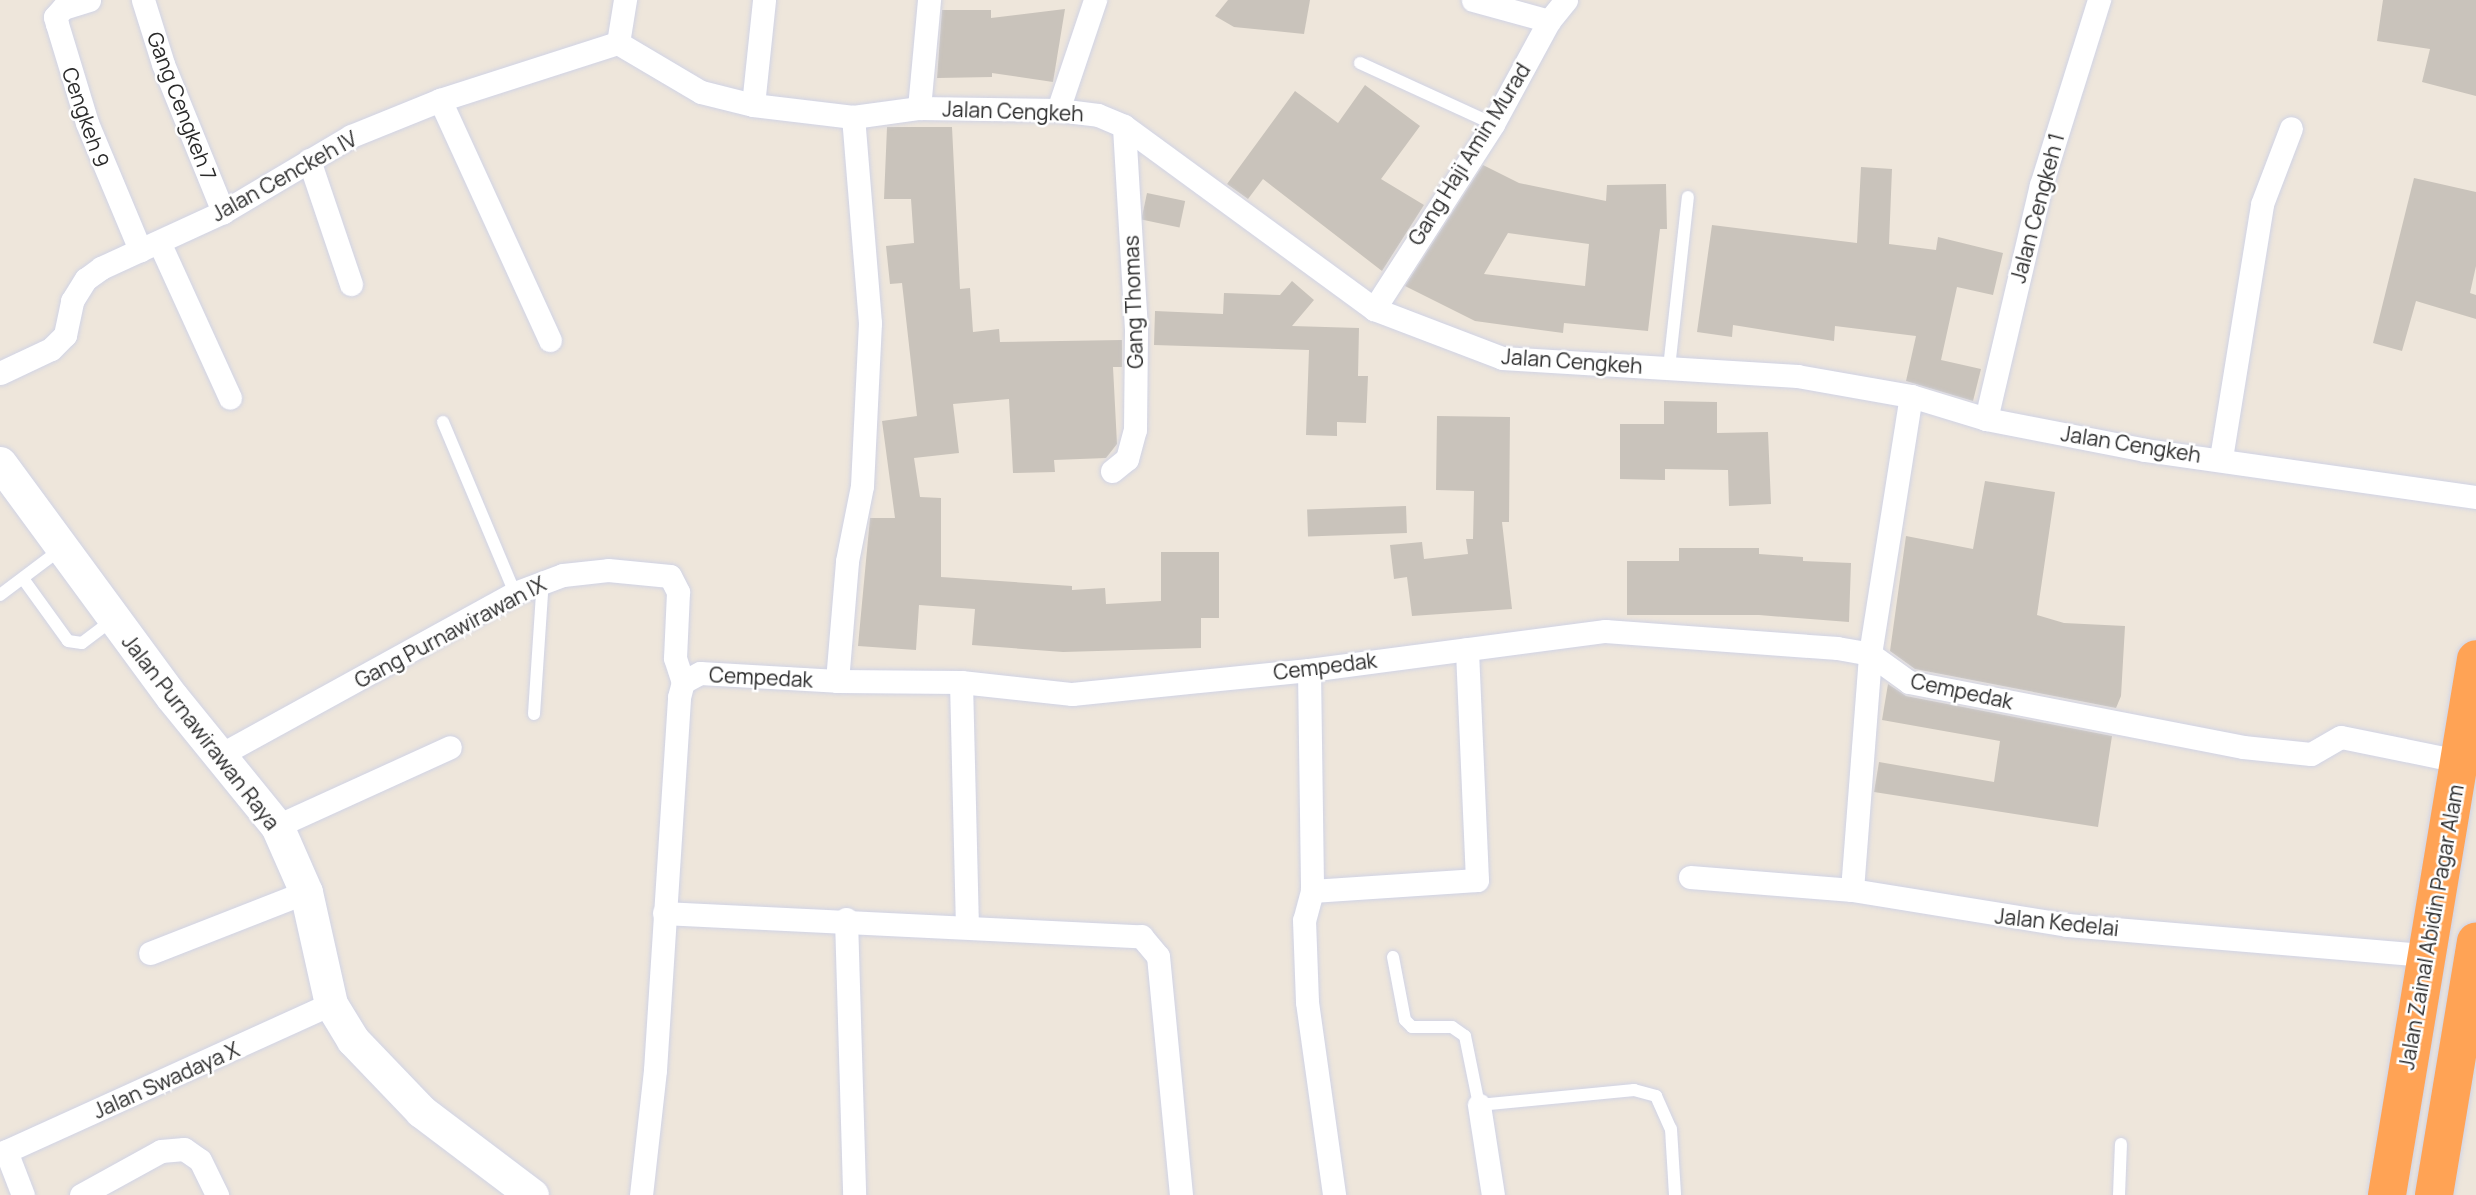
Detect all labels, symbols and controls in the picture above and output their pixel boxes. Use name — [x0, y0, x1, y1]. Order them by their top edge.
street label: Gang Cengkeh 7 — [142, 28, 222, 184]
street label: Gang Haji Amin Murad — [1403, 58, 1535, 250]
street label: Cengkeh 9 — [57, 64, 115, 170]
street label: Jalan Cengkeh — [942, 96, 1084, 126]
street label: Jalan Cenckeh IV — [207, 126, 361, 226]
street label: Jalan Cengkeh 1 — [2005, 130, 2069, 286]
street label: Gang Thomas — [1118, 235, 1148, 369]
street label: Jalan Cengkeh — [1501, 343, 1643, 379]
street label: Jalan Cengkeh — [2059, 420, 2203, 468]
street label: Gang Purnawirawan IX — [350, 571, 550, 693]
street label: Jalan Purnawirawan Raya — [117, 629, 285, 835]
street label: Cempedak — [1272, 647, 1378, 685]
street label: Cempedak — [708, 662, 814, 692]
street label: Cempedak — [1909, 668, 2015, 714]
street label: Jalan Zainal Abidin Pagar Alam — [2393, 782, 2469, 1072]
street label: Jalan Kedelai — [1994, 903, 2120, 941]
street label: Jalan Swadaya X — [89, 1036, 243, 1124]

